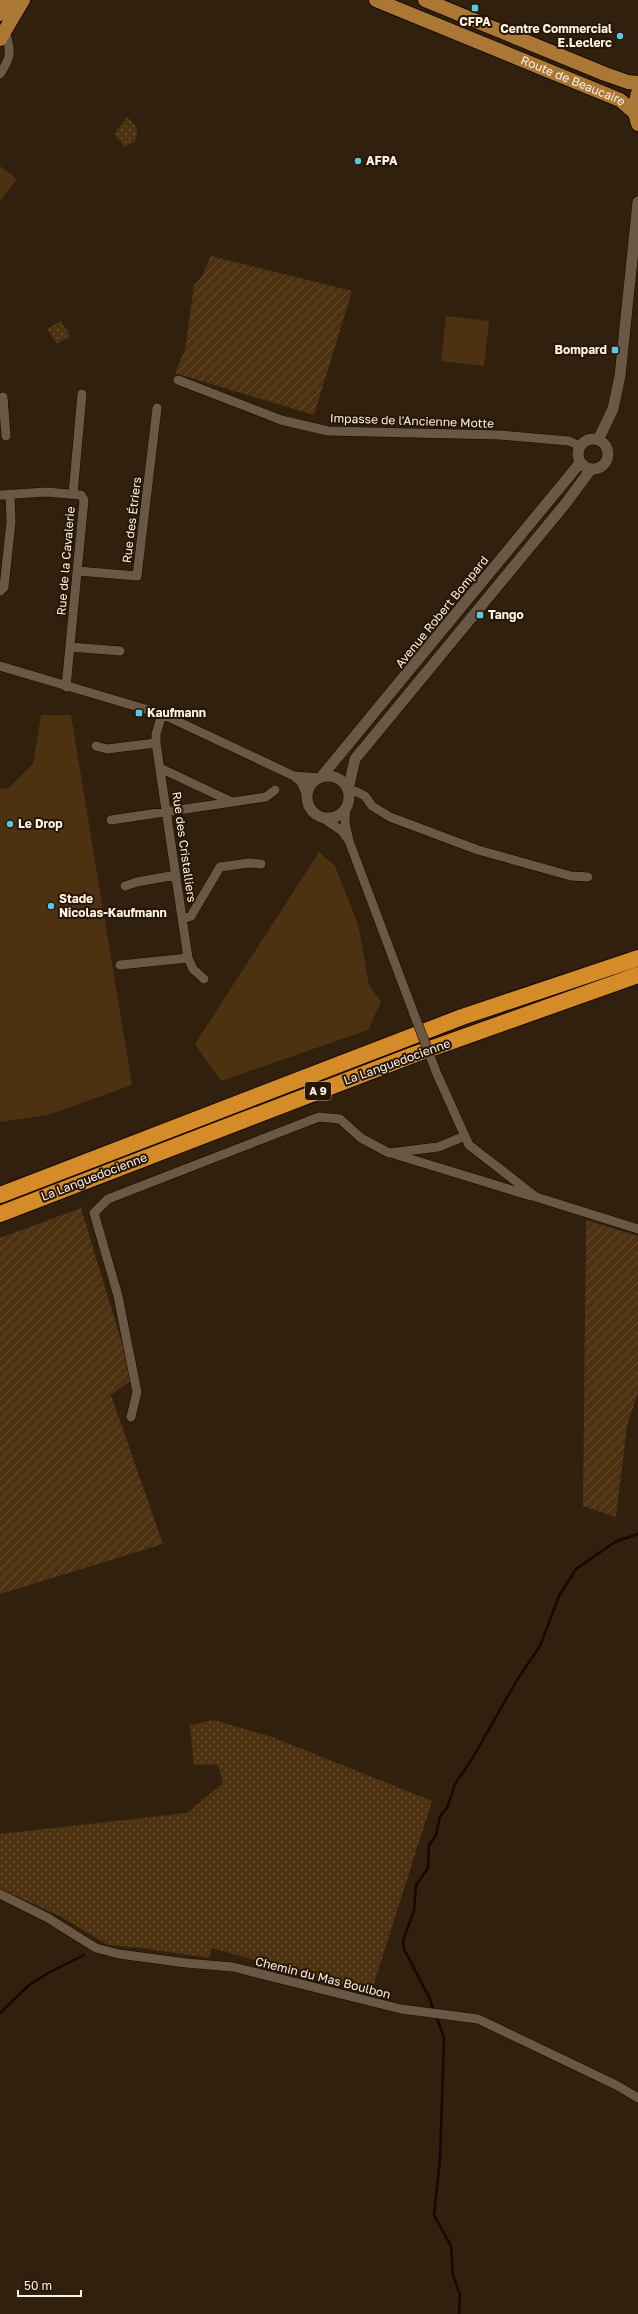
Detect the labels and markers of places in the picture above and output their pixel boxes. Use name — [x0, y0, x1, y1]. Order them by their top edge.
marker: CFPA — [470, 3, 480, 13]
place label: CFPA — [459, 14, 491, 29]
place label: Centre Commercial E.Leclerc — [500, 21, 612, 50]
marker: Centre Commercial E.Leclerc — [615, 31, 625, 41]
place label: AFPA — [366, 153, 398, 168]
marker: AFPA — [353, 156, 363, 166]
place label: Bompard — [555, 342, 607, 357]
marker: Bompard — [610, 345, 620, 355]
place label: Tango — [488, 607, 524, 622]
marker: Tango — [475, 610, 485, 620]
place label: Kaufmann — [147, 705, 206, 720]
marker: Kaufmann — [134, 708, 144, 718]
place label: Le Drop — [18, 816, 63, 831]
marker: Le Drop — [5, 819, 15, 829]
place label: Stade Nicolas-Kaufmann — [59, 891, 167, 920]
marker: Stade Nicolas-Kaufmann — [46, 901, 56, 911]

